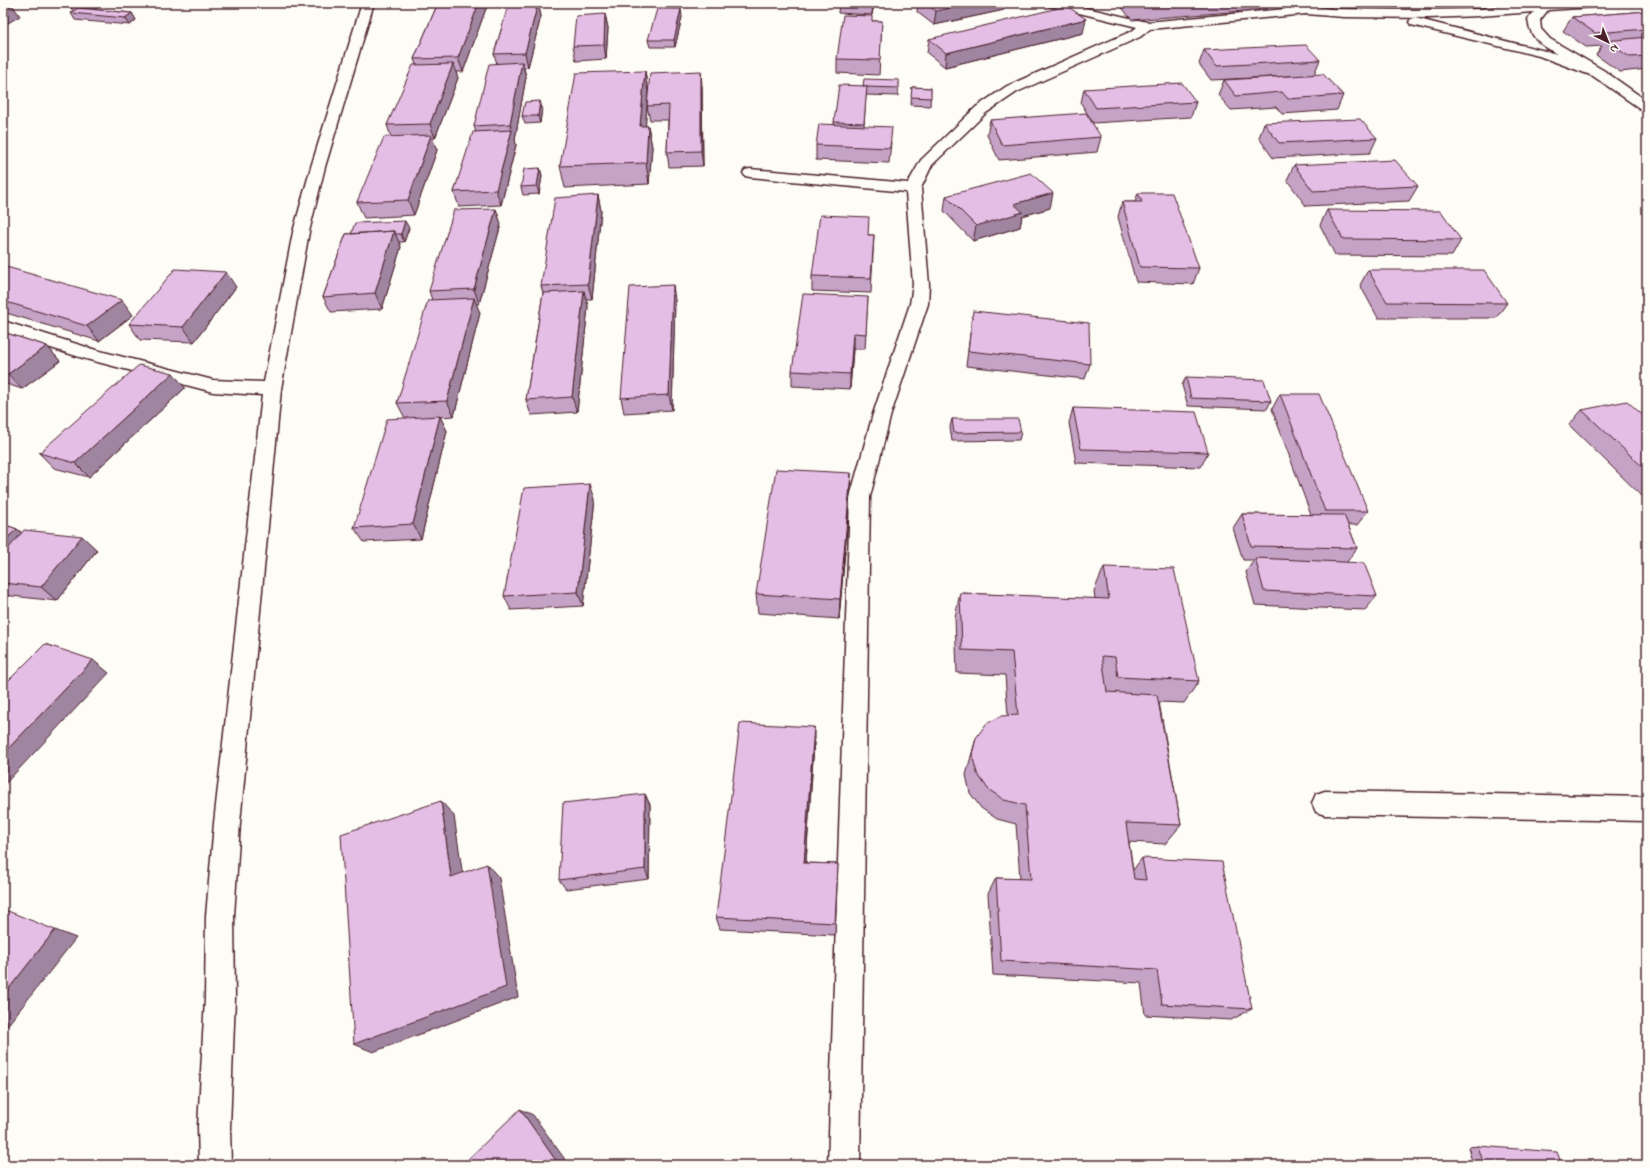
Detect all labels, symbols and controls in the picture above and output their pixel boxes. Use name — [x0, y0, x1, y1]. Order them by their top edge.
north arrow — [1588, 22, 1628, 62]
text: N — [1606, 40, 1622, 57]

